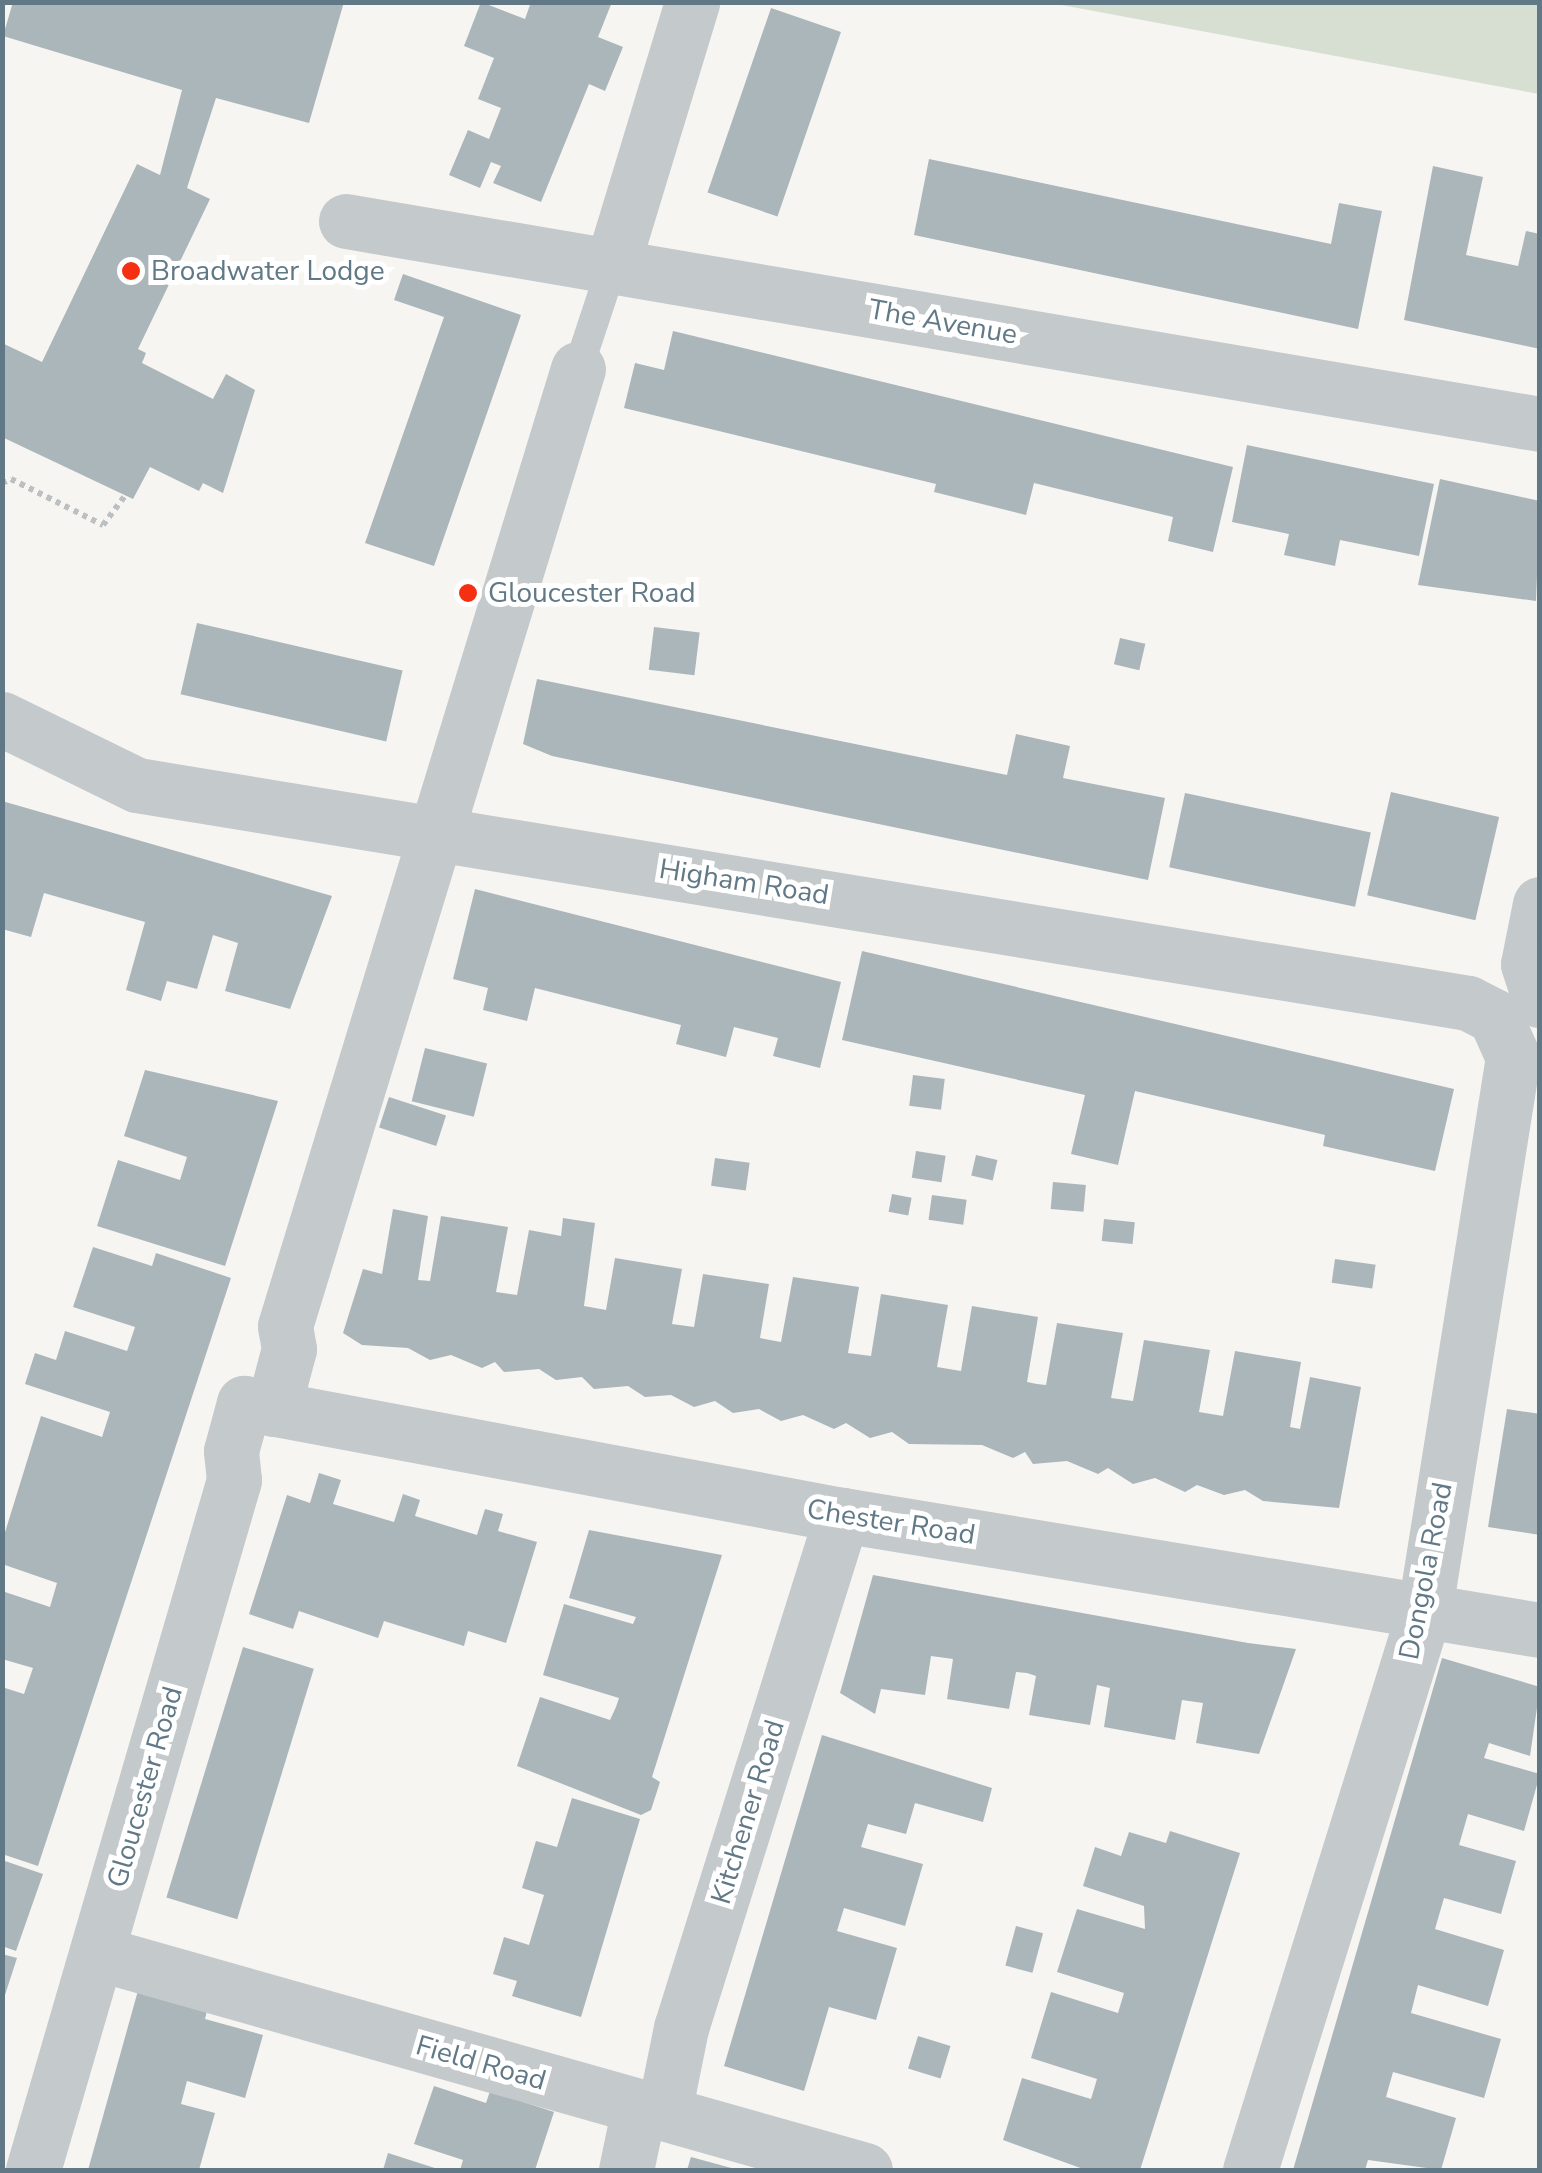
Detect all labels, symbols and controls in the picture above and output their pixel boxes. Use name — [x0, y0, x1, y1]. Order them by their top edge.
place label: Broadwater Lodge — [151, 254, 385, 288]
marker: Broadwater Lodge — [120, 260, 142, 282]
street label: The Avenue — [866, 292, 1020, 352]
place label: Gloucester Road — [488, 576, 696, 610]
marker: Gloucester Road — [457, 582, 479, 604]
street label: Higham Road — [657, 852, 831, 912]
street label: Dongola Road — [1392, 1480, 1460, 1662]
street label: Chester Road — [804, 1492, 978, 1552]
street label: Gloucester Road — [100, 1683, 190, 1891]
street label: Kitchener Road — [704, 1716, 792, 1908]
street label: Field Road — [412, 2028, 550, 2098]

